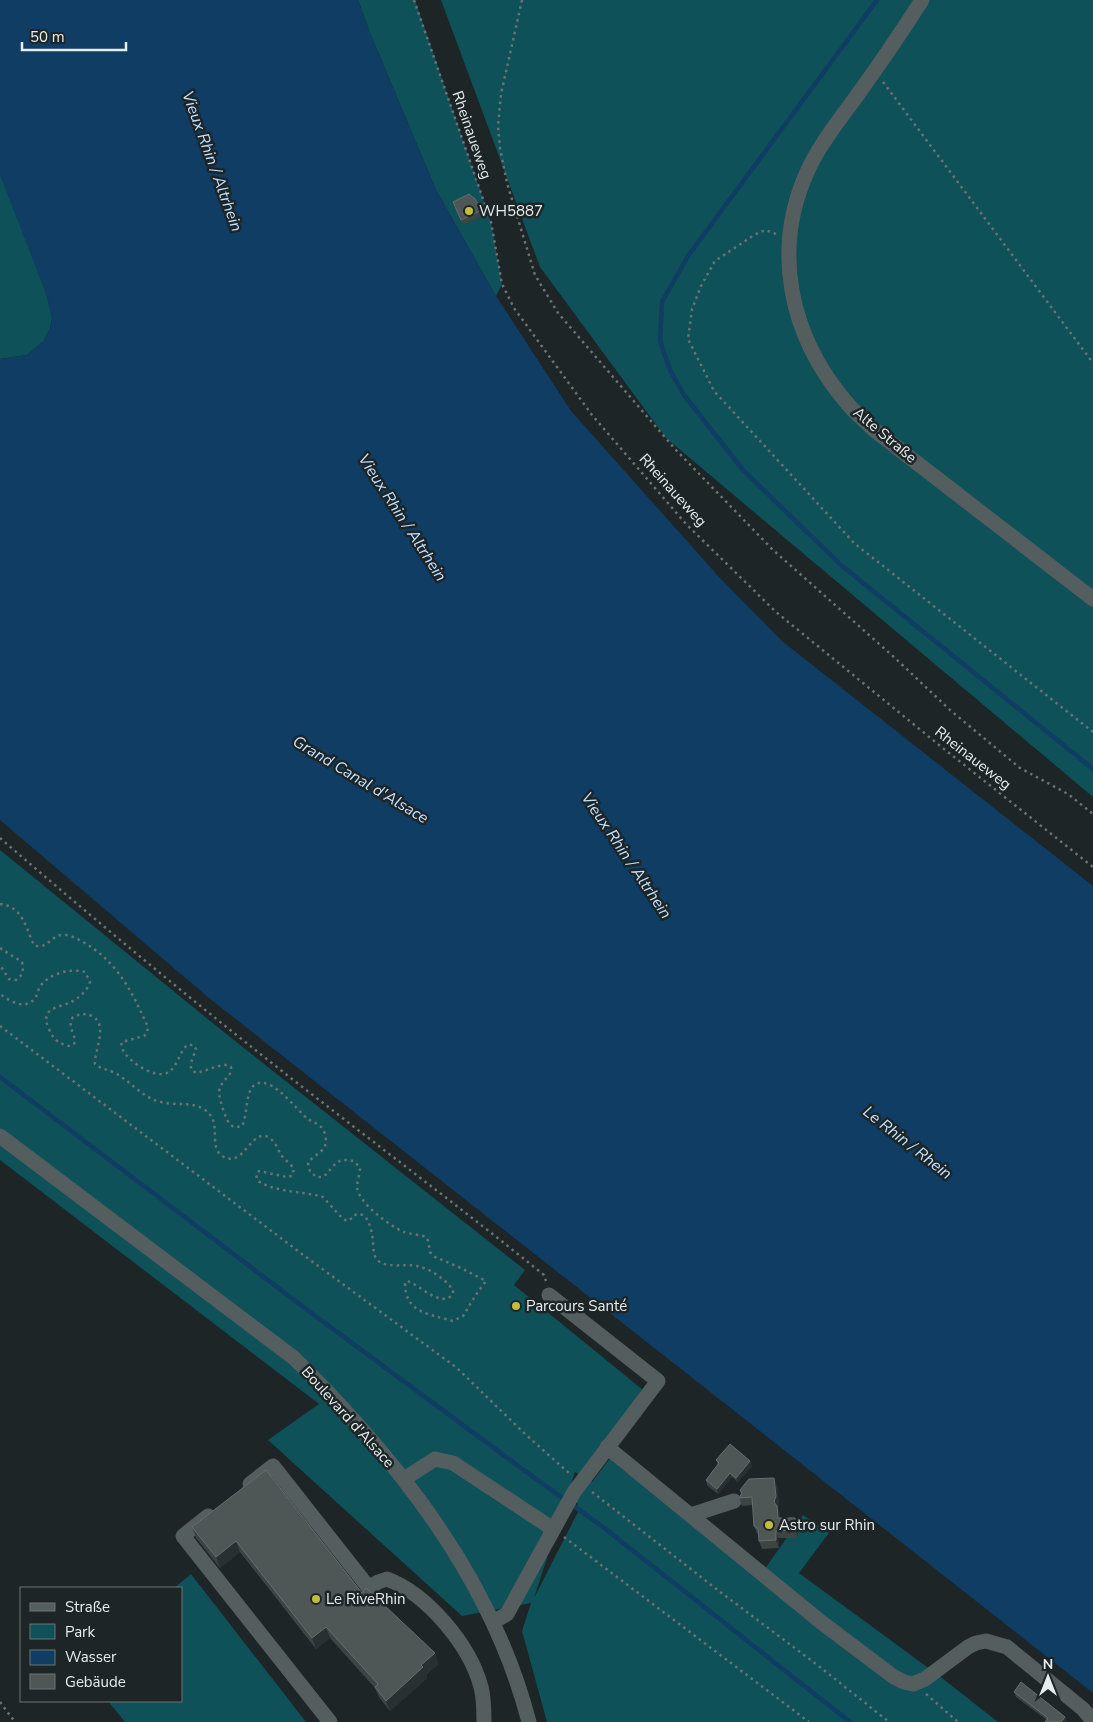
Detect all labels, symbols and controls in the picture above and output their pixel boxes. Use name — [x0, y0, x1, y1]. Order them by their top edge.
scale bar — [22, 20, 126, 52]
text: 50 m — [30, 27, 65, 47]
water label: Vieux Rhin / Altrhein — [176, 88, 248, 235]
street label: Rheinaueweg — [448, 88, 496, 182]
place label: WH5887 — [479, 201, 543, 221]
marker: WH5887 — [463, 205, 475, 217]
street label: Alte Straße — [849, 403, 921, 467]
water label: Vieux Rhin / Altrhein — [353, 449, 452, 586]
street label: Rheinaueweg — [635, 449, 711, 531]
street label: Rheinaueweg — [931, 722, 1015, 794]
water label: Grand Canal d'Alsace — [288, 731, 433, 829]
water label: Vieux Rhin / Altrhein — [576, 788, 677, 923]
water label: Le Rhin / Rhein — [858, 1101, 957, 1185]
place label: Parcours Santé — [526, 1296, 627, 1316]
marker: Parcours Santé — [510, 1300, 522, 1312]
street label: Boulevard d'Alsace — [297, 1362, 399, 1472]
place label: Astro sur Rhin — [779, 1515, 875, 1535]
marker: Astro sur Rhin — [763, 1519, 775, 1531]
legend — [20, 1587, 182, 1702]
place label: Le RiveRhin — [326, 1589, 406, 1609]
marker: Le RiveRhin — [310, 1593, 322, 1605]
text: Straße — [65, 1597, 110, 1617]
text: Park — [65, 1622, 95, 1642]
text: Wasser — [65, 1647, 117, 1667]
north arrow — [1023, 1652, 1073, 1702]
text: N — [1043, 1655, 1053, 1674]
text: Gebäude — [65, 1672, 126, 1692]

